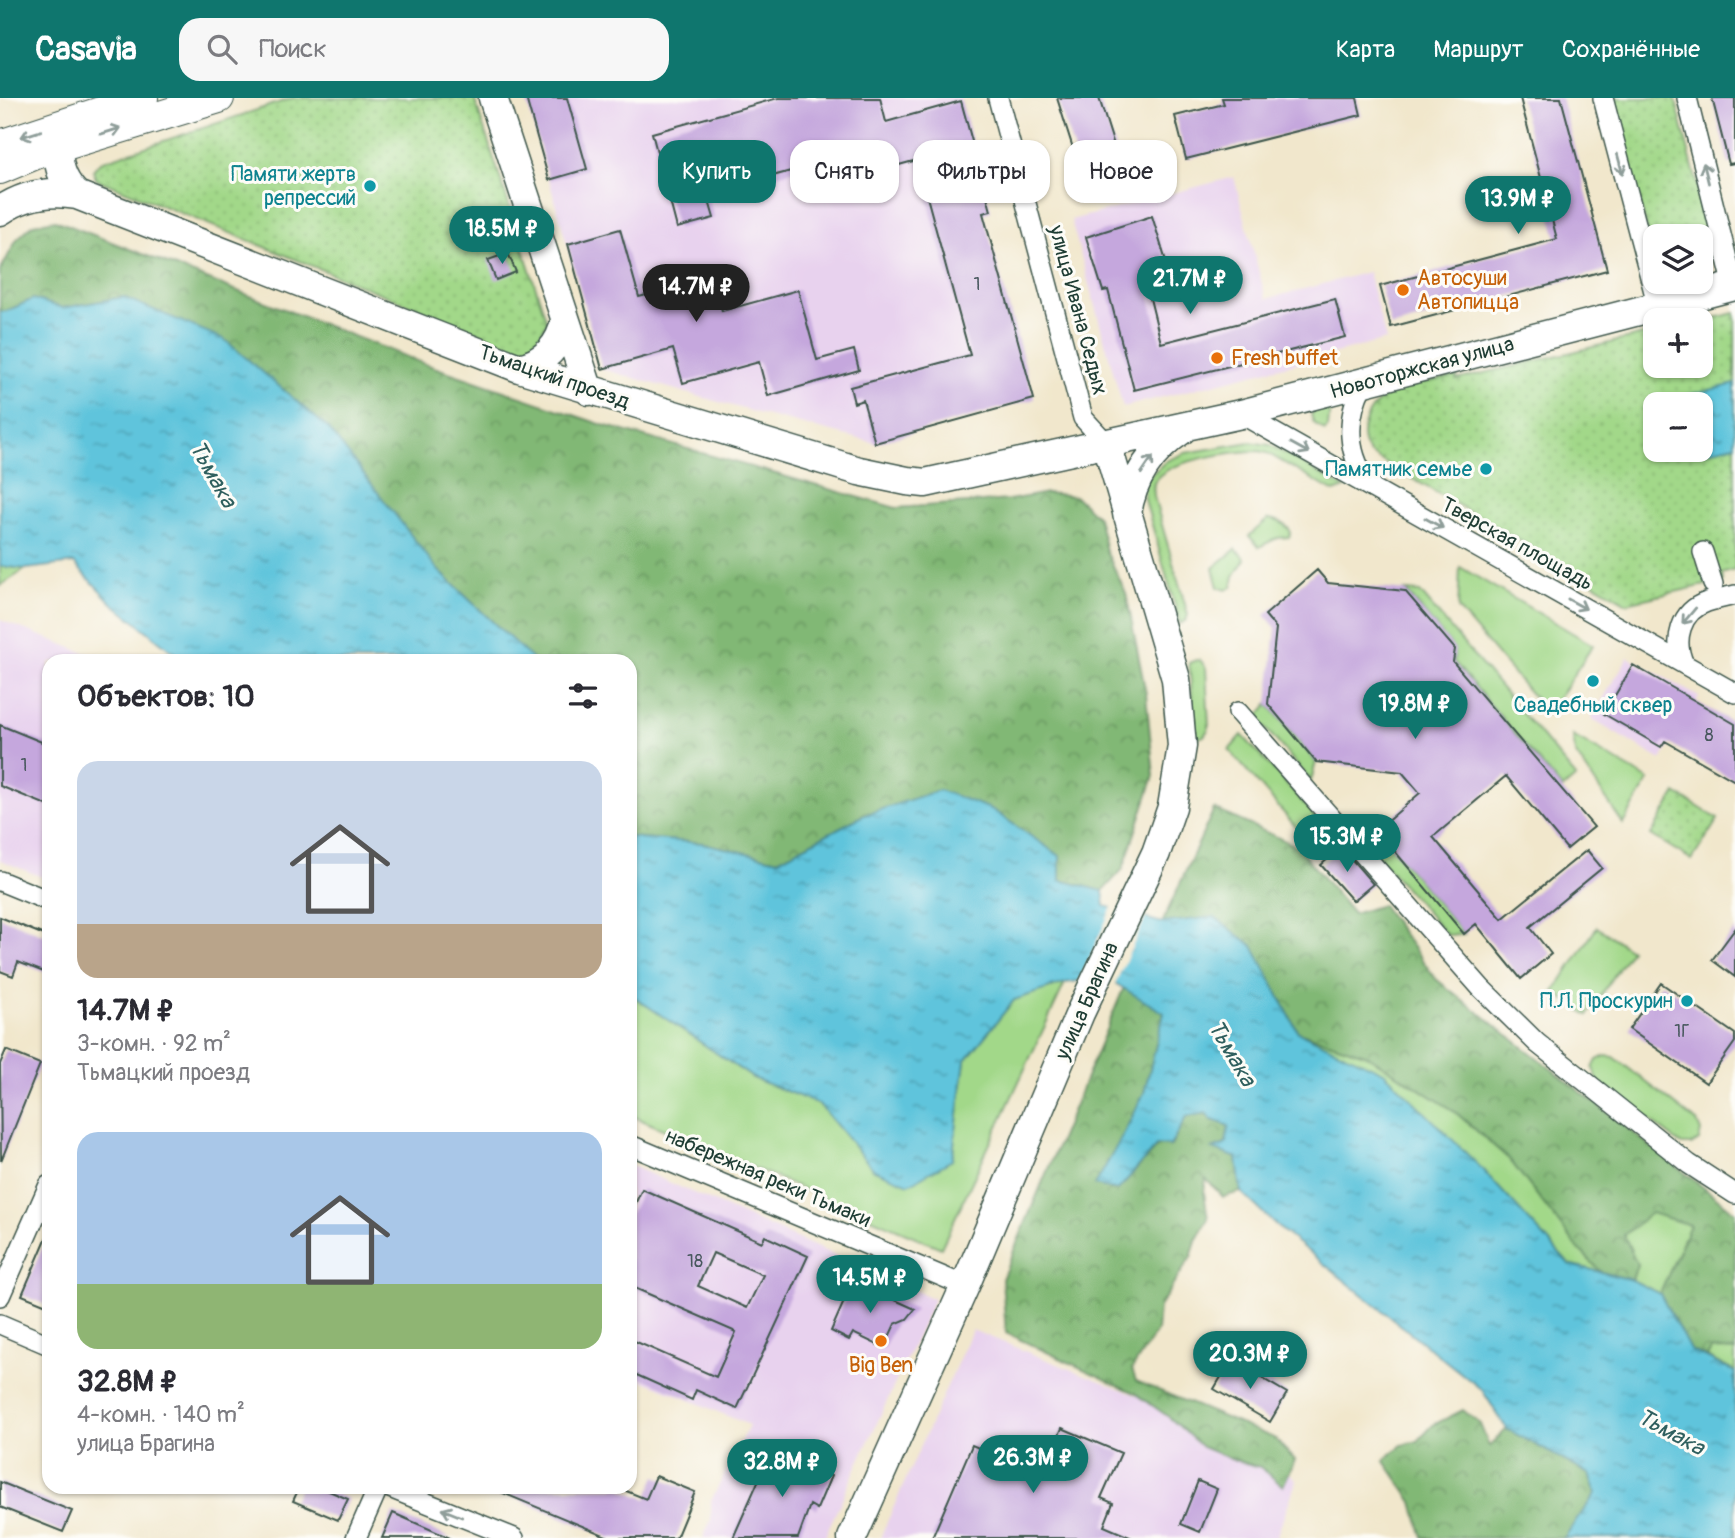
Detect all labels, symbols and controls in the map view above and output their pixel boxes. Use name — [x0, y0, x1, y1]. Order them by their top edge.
search box — [179, 18, 669, 81]
text: Casavia — [35, 29, 137, 70]
icon: search — [203, 30, 241, 68]
text: Поиск — [259, 33, 327, 65]
text: Карта — [1336, 35, 1395, 64]
text: Маршрут — [1433, 35, 1524, 64]
text: Сохранённые — [1562, 35, 1700, 64]
one-way arrow — [100, 124, 122, 137]
one-way arrow — [21, 129, 43, 141]
chip: Купить — [658, 140, 776, 203]
chip: Снять — [790, 140, 899, 203]
chip: Фильтры — [913, 140, 1050, 203]
chip: Новое — [1064, 140, 1177, 203]
one-way arrow — [1614, 152, 1627, 175]
place label: Памяти жертв репрессий — [231, 161, 356, 212]
one-way arrow — [1699, 162, 1712, 185]
pin: 13.9M ₽ — [1453, 176, 1583, 236]
marker: Памяти жертв репрессий — [362, 178, 378, 194]
text: 13.9M ₽ — [1481, 184, 1555, 213]
pin: 18.5M ₽ — [437, 206, 567, 266]
text: 18.5M ₽ — [465, 214, 539, 243]
street label: улица Ивана Седых — [1042, 221, 1114, 398]
map controls — [1643, 224, 1713, 462]
button: layers — [1643, 224, 1713, 294]
pin: 21.7M ₽ — [1125, 256, 1255, 316]
pin: 14.7M ₽ — [631, 264, 761, 324]
text: 21.7M ₽ — [1153, 264, 1227, 293]
place label: Автосуши Автопицца — [1417, 265, 1519, 316]
text: 14.7M ₽ — [659, 272, 733, 301]
house number: 1 — [973, 273, 981, 296]
marker: Автосуши Автопицца — [1395, 282, 1411, 298]
button: + — [1643, 308, 1713, 378]
street label: Новоторжская улица — [1327, 330, 1517, 406]
street label: Тьмацкий проезд — [475, 339, 633, 416]
place label: Fresh buffet — [1231, 345, 1339, 372]
marker: Fresh buffet — [1209, 350, 1225, 366]
button: − — [1643, 392, 1713, 462]
water label: Тьмака — [183, 436, 244, 514]
one-way arrow — [1290, 441, 1310, 455]
one-way arrow — [1140, 456, 1154, 475]
place label: Памятник семье — [1325, 456, 1473, 483]
marker: Памятник семье — [1478, 461, 1494, 477]
street label: Тверская площадь — [1436, 491, 1598, 597]
one-way arrow — [1423, 516, 1443, 530]
one-way arrow — [1566, 597, 1586, 611]
one-way arrow — [1682, 607, 1697, 625]
marker: Свадебный сквер — [1585, 673, 1601, 689]
icon: filters — [564, 677, 602, 715]
text: Объектов: 10 — [77, 678, 255, 715]
pin: 19.8M ₽ — [1350, 682, 1480, 741]
text: 19.8M ₽ — [1379, 689, 1451, 718]
place label: Свадебный сквер — [1514, 692, 1672, 719]
house number: 8 — [1704, 724, 1714, 747]
house number: 1 — [20, 754, 28, 777]
icon: home — [277, 806, 403, 932]
pin: 15.3M ₽ — [1282, 814, 1412, 874]
text: 15.3M ₽ — [1310, 822, 1384, 851]
street label: улица Брагина — [1049, 938, 1125, 1065]
place label: П.Л. Проскурин — [1540, 988, 1673, 1015]
text: 14.7M ₽ — [77, 992, 175, 1029]
marker: П.Л. Проскурин — [1679, 993, 1695, 1009]
water label: Тьмака — [1202, 1015, 1263, 1092]
house number: 1Г — [1674, 1020, 1690, 1043]
text: 3-комн. · 92 m² — [77, 1029, 231, 1058]
text: Тьмацкий проезд — [77, 1058, 250, 1087]
street label: набережная реки Тьмаки — [661, 1122, 875, 1234]
icon: home — [277, 1177, 403, 1303]
house number: 18 — [687, 1250, 703, 1273]
pin: 14.5M ₽ — [805, 1256, 935, 1315]
text: 14.5M ₽ — [832, 1263, 908, 1292]
pin: 20.3M ₽ — [1185, 1332, 1315, 1391]
marker: Big Ben — [873, 1333, 889, 1349]
text: 20.3M ₽ — [1209, 1339, 1291, 1368]
place label: Big Ben — [849, 1352, 913, 1379]
text: 32.8M ₽ — [77, 1363, 178, 1400]
text: 4-комн. · 140 m² — [77, 1400, 245, 1429]
water label: Тьмака — [1633, 1402, 1711, 1463]
text: улица Брагина — [77, 1429, 215, 1458]
pin: 26.3M ₽ — [968, 1436, 1098, 1495]
pin: 32.8M ₽ — [717, 1440, 847, 1499]
text: 26.3M ₽ — [993, 1443, 1073, 1472]
text: 32.8M ₽ — [743, 1447, 821, 1476]
one-way arrow — [441, 1505, 463, 1518]

